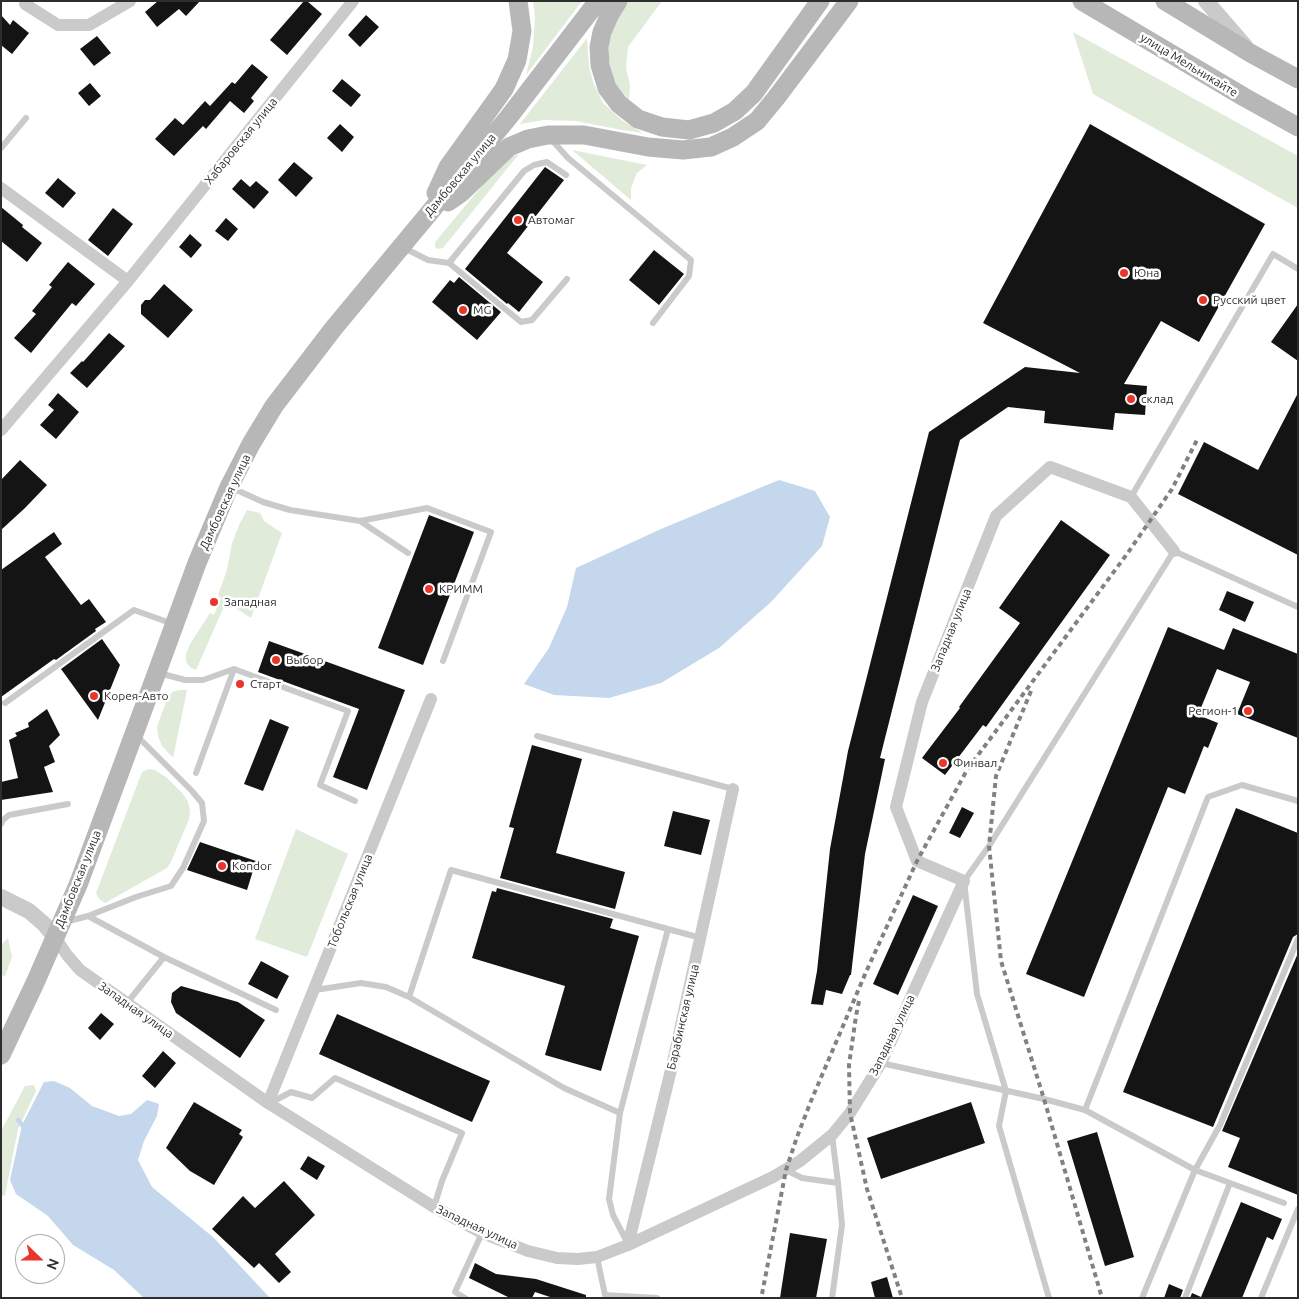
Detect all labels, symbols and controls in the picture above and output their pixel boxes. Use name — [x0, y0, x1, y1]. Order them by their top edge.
street label: улица Мельникайте — [1138, 30, 1240, 100]
street label: Хабаровская улица — [202, 95, 280, 187]
street label: Дамбовская улица — [421, 131, 499, 219]
place label: Автомаг — [528, 213, 574, 227]
marker: Автомаг — [512, 214, 524, 226]
place label: Юна — [1134, 266, 1159, 280]
marker: Юна — [1118, 267, 1130, 279]
place label: Русский цвет — [1213, 293, 1286, 307]
marker: Русский цвет — [1197, 294, 1209, 306]
place label: MG — [473, 303, 491, 317]
marker: MG — [457, 304, 469, 316]
place label: склад — [1141, 392, 1173, 406]
marker: склад — [1125, 393, 1137, 405]
street label: Дамбовская улица — [197, 452, 253, 552]
place label: КРИММ — [439, 582, 483, 596]
marker: КРИММ — [423, 583, 435, 595]
street label: Западная улица — [928, 586, 974, 674]
place label: Западная — [224, 595, 277, 609]
marker: Западная — [208, 596, 220, 608]
place label: Выбор — [286, 653, 324, 667]
marker: Выбор — [270, 654, 282, 666]
place label: Старт — [250, 677, 281, 691]
marker: Старт — [234, 678, 246, 690]
place label: Корея-Авто — [104, 689, 169, 703]
marker: Корея-Авто — [88, 690, 100, 702]
place label: Регион-1 — [1188, 704, 1238, 718]
marker: Регион-1 — [1242, 705, 1254, 717]
place label: Финвал — [953, 756, 997, 770]
marker: Финвал — [937, 757, 949, 769]
street label: Дамбовская улица — [52, 828, 104, 930]
street label: Тобольская улица — [325, 852, 375, 950]
place label: Kondor — [232, 859, 272, 873]
marker: Kondor — [216, 860, 228, 872]
street label: Барабинская улица — [664, 963, 702, 1071]
street label: Западная улица — [96, 979, 176, 1041]
street label: Западная улица — [866, 992, 918, 1078]
street label: Западная улица — [434, 1202, 520, 1252]
north arrow — [15, 1234, 65, 1284]
text: N — [44, 1256, 62, 1272]

